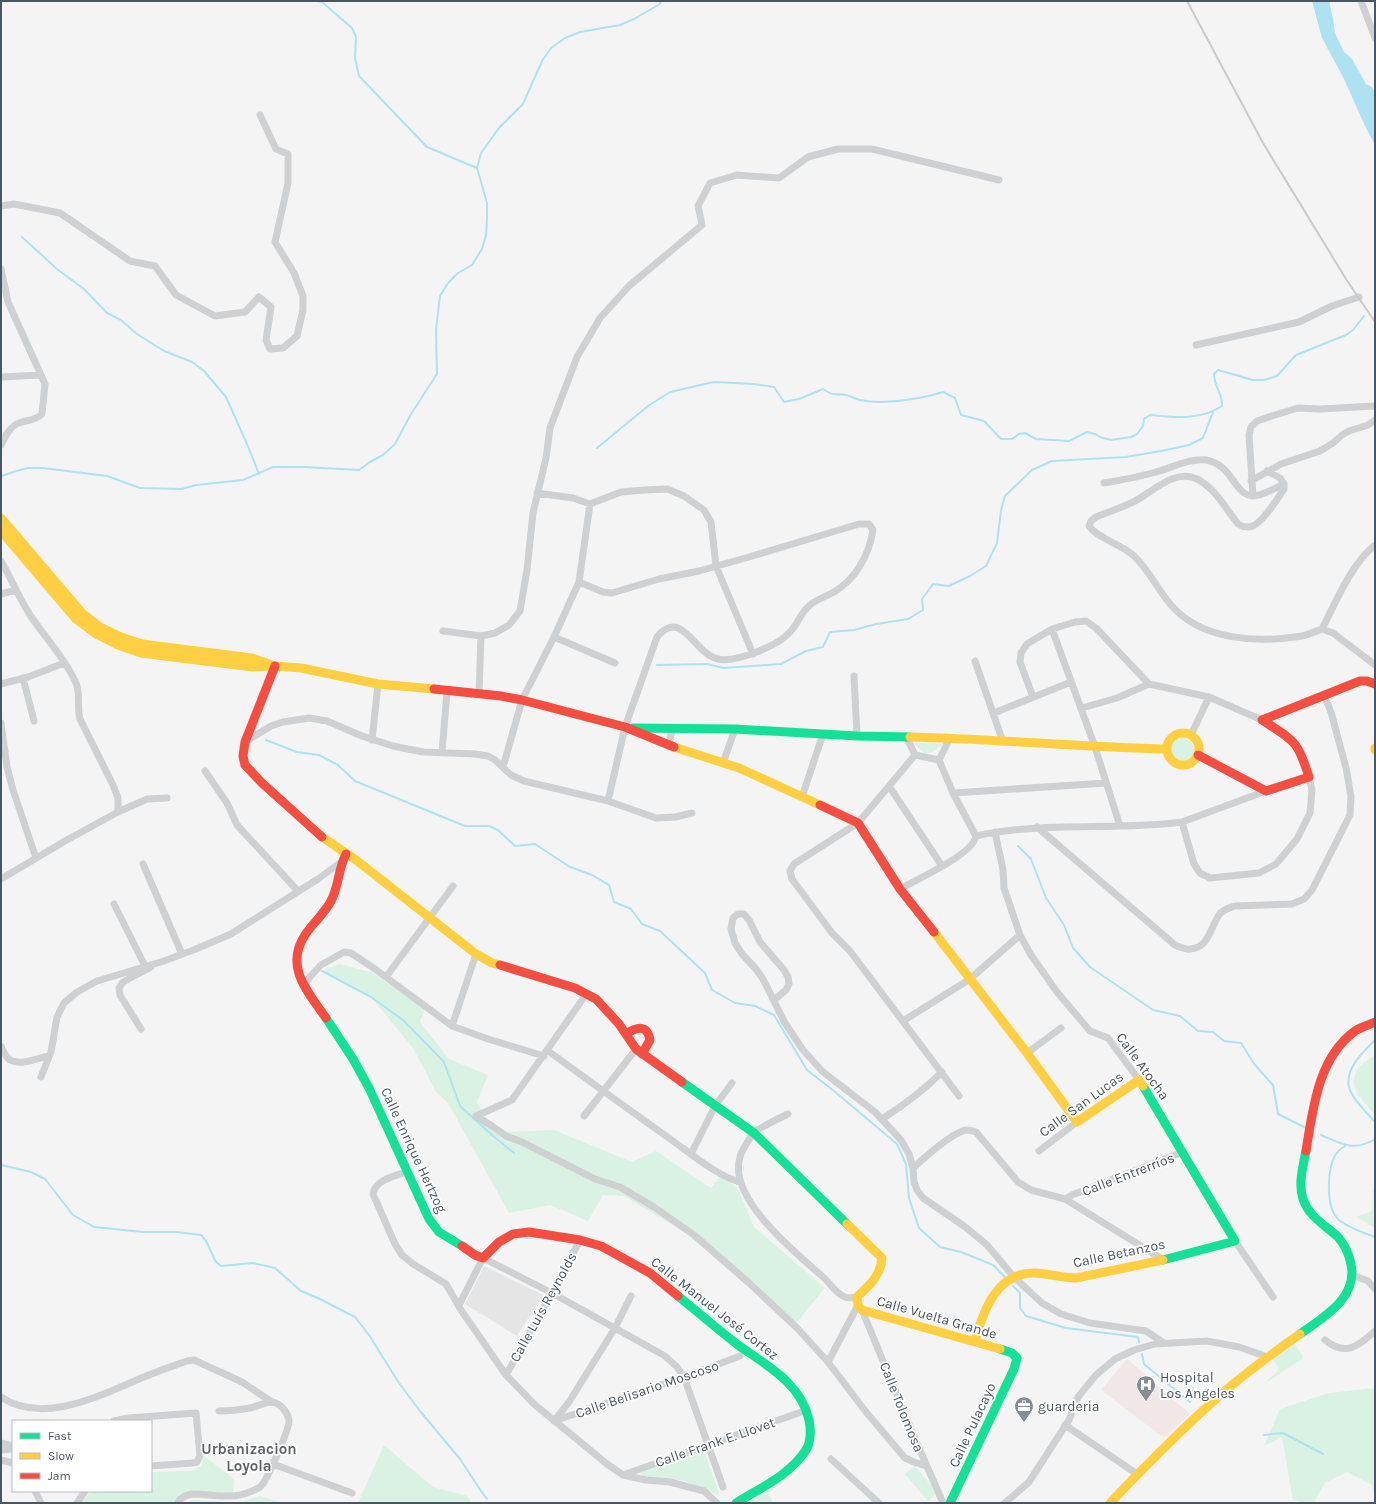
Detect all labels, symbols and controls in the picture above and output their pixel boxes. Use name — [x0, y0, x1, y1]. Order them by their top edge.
street label: Calle Atocha — [1113, 1029, 1173, 1103]
street label: Calle San Lucas — [1036, 1068, 1127, 1141]
street label: Calle Enrique Hertzog — [377, 1085, 450, 1216]
street label: Calle Entrerríos — [1079, 1149, 1177, 1200]
street label: Calle Betanzos — [1072, 1235, 1167, 1272]
street label: Calle Luís Reynolds — [506, 1250, 581, 1365]
street label: Calle Manuel José Cortez — [648, 1253, 782, 1363]
street label: Calle Vuelta Grande — [875, 1292, 999, 1343]
street label: Calle Belisario Moscoso — [573, 1357, 721, 1422]
street label: Calle Tolomosa — [876, 1360, 927, 1455]
place label: Hospital Los Angeles — [1160, 1369, 1235, 1402]
hospital icon: Hospital Los Angeles — [1135, 1374, 1157, 1402]
street label: Calle Pulacayo — [945, 1380, 1000, 1470]
office icon: guarderia — [1013, 1395, 1035, 1423]
place label: guarderia — [1038, 1398, 1100, 1415]
street label: Calle Frank E. Llovet — [653, 1414, 777, 1471]
legend — [12, 1420, 152, 1492]
text: Fast — [48, 1429, 72, 1443]
district label: Urbanizacion Loyola — [201, 1440, 297, 1475]
text: Slow — [48, 1449, 74, 1463]
text: Jam — [48, 1469, 71, 1483]

